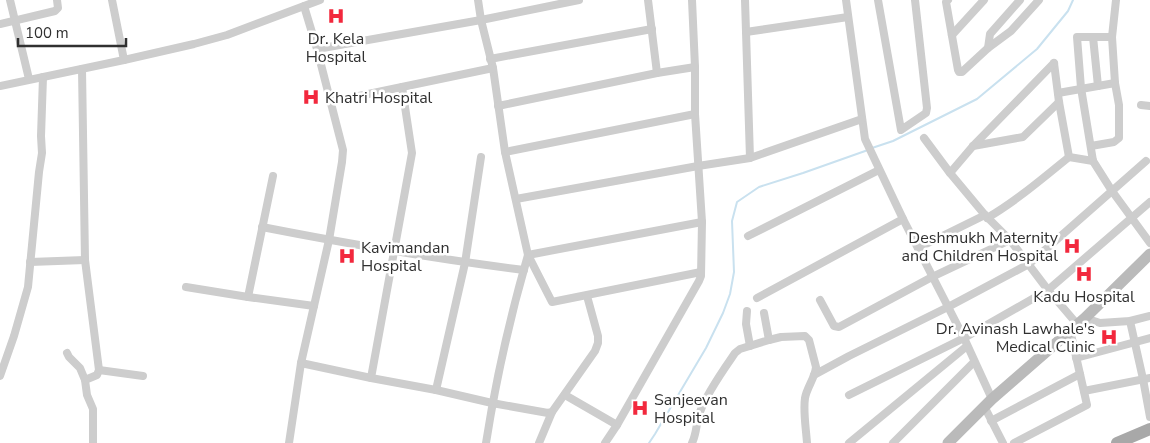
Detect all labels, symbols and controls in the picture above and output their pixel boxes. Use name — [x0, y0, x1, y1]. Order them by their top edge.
hospital icon: Dr. Kela Hospital — [326, 6, 346, 26]
scale bar — [18, 15, 125, 47]
text: 100 m — [25, 23, 69, 43]
place label: Dr. Kela Hospital — [306, 28, 367, 68]
hospital icon: Khatri Hospital — [301, 87, 321, 107]
place label: Khatri Hospital — [325, 87, 433, 109]
place label: Deshmukh Maternity and Children Hospital — [901, 227, 1059, 267]
hospital icon: Deshmukh Maternity and Children Hospital — [1062, 236, 1082, 256]
place label: Kavimandan Hospital — [361, 237, 450, 277]
hospital icon: Kavimandan Hospital — [337, 246, 357, 266]
hospital icon: Kadu Hospital — [1074, 264, 1094, 284]
place label: Kadu Hospital — [1033, 286, 1135, 308]
place label: Dr. Avinash Lawhale's Medical Clinic — [936, 318, 1096, 358]
hospital icon: Dr. Avinash Lawhale's Medical Clinic — [1099, 327, 1119, 347]
place label: Sanjeevan Hospital — [654, 389, 728, 429]
hospital icon: Sanjeevan Hospital — [630, 398, 650, 418]

